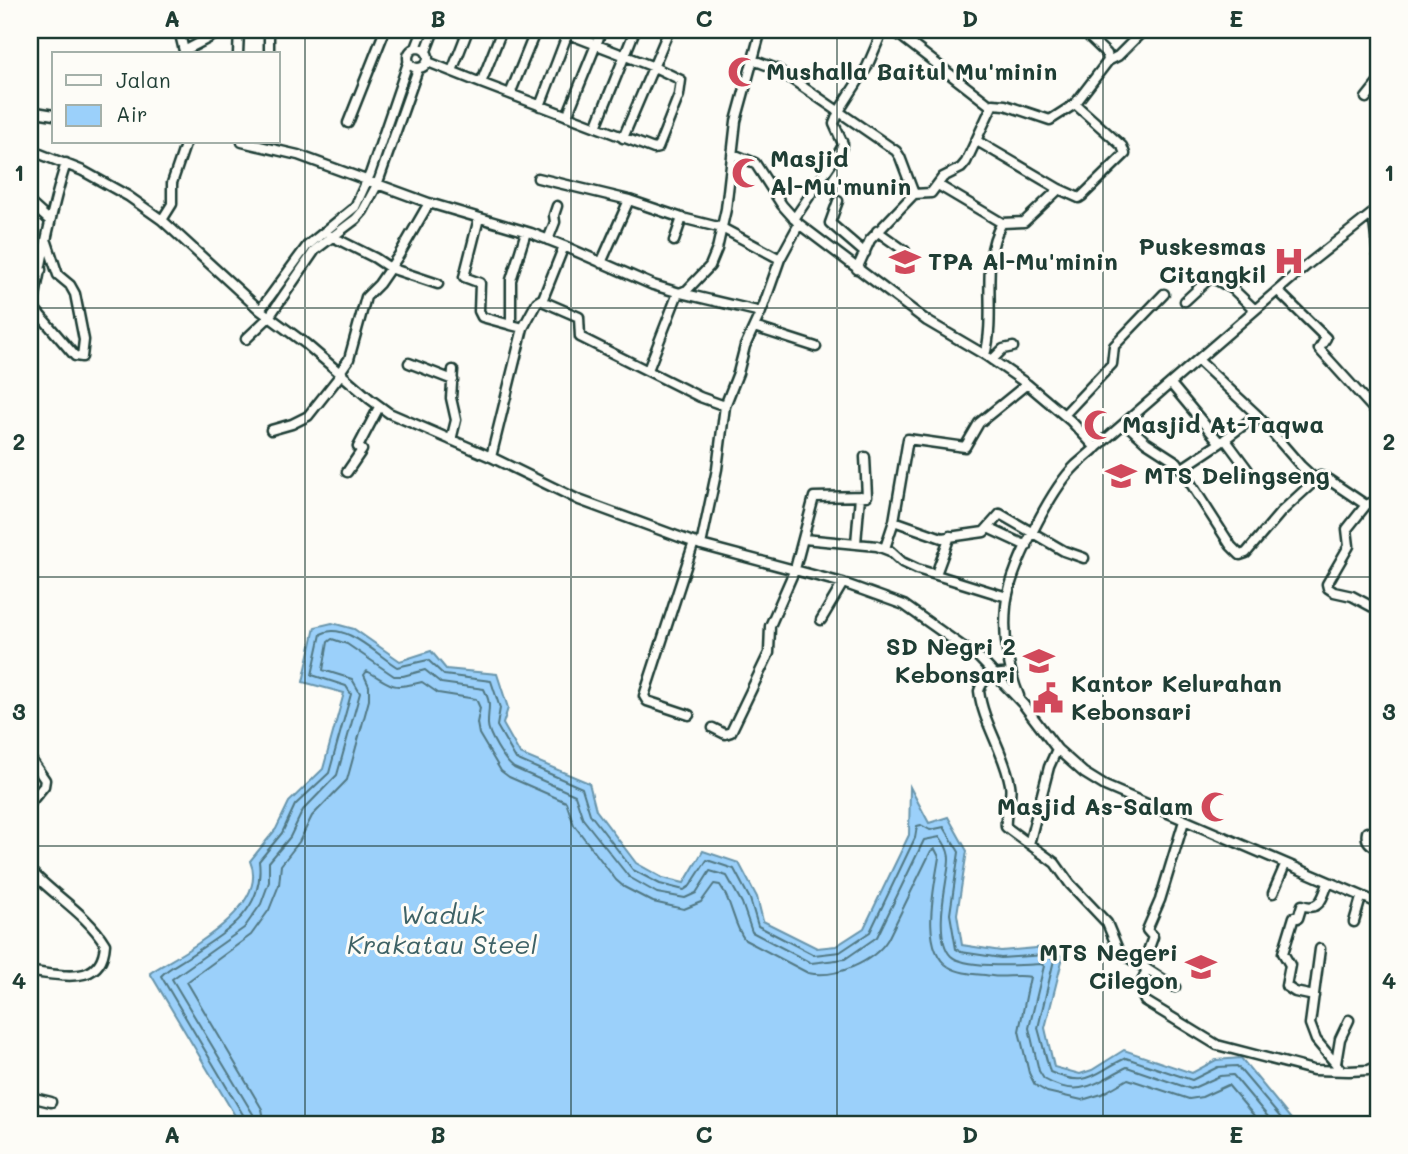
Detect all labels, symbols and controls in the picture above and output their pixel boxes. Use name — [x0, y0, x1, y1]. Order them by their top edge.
text: A — [164, 3, 180, 33]
text: B — [430, 3, 446, 33]
text: C — [695, 3, 713, 33]
text: D — [962, 3, 978, 33]
text: E — [1229, 3, 1243, 33]
legend — [52, 52, 280, 144]
mosque icon: Mushalla Baitul Mu'minin — [726, 55, 760, 89]
place label: Mushalla Baitul Mu'minin — [766, 55, 1057, 86]
text: Jalan — [116, 66, 171, 93]
text: Air — [116, 100, 148, 127]
place label: Masjid Al-Mu'munin — [770, 142, 911, 201]
mosque icon: Masjid Al-Mu'munin — [730, 156, 764, 190]
text: 1 — [14, 157, 24, 187]
text: 1 — [1384, 157, 1394, 187]
place label: Puskesmas Citangkil — [1139, 230, 1266, 289]
hospital icon: Puskesmas Citangkil — [1272, 244, 1306, 278]
school or university icon: TPA Al-Mu'minin — [888, 245, 922, 279]
place label: TPA Al-Mu'minin — [928, 245, 1118, 276]
mosque icon: Masjid At-Taqwa — [1082, 408, 1116, 442]
place label: Masjid At-Taqwa — [1122, 408, 1324, 439]
text: 2 — [13, 426, 25, 456]
text: 2 — [1383, 426, 1395, 456]
school or university icon: MTS Delingseng — [1104, 459, 1138, 493]
place label: MTS Delingseng — [1144, 459, 1330, 490]
place label: SD Negri 2 Kebonsari — [886, 630, 1016, 689]
school or university icon: SD Negri 2 Kebonsari — [1022, 644, 1056, 678]
place label: Kantor Kelurahan Kebonsari — [1071, 667, 1282, 726]
public building icon: Kantor Kelurahan Kebonsari — [1031, 681, 1065, 715]
text: 3 — [12, 696, 26, 726]
text: 3 — [1382, 696, 1396, 726]
place label: Masjid As-Salam — [997, 790, 1193, 821]
mosque icon: Masjid As-Salam — [1199, 790, 1233, 824]
water label: Waduk Krakatau Steel — [347, 897, 537, 961]
place label: MTS Negeri Cilegon — [1039, 936, 1178, 995]
school or university icon: MTS Negeri Cilegon — [1184, 950, 1218, 984]
text: 4 — [12, 965, 26, 995]
text: 4 — [1382, 965, 1396, 995]
text: A — [164, 1119, 180, 1149]
text: B — [430, 1119, 446, 1149]
text: C — [695, 1119, 713, 1149]
text: D — [962, 1119, 978, 1149]
text: E — [1229, 1119, 1243, 1149]

